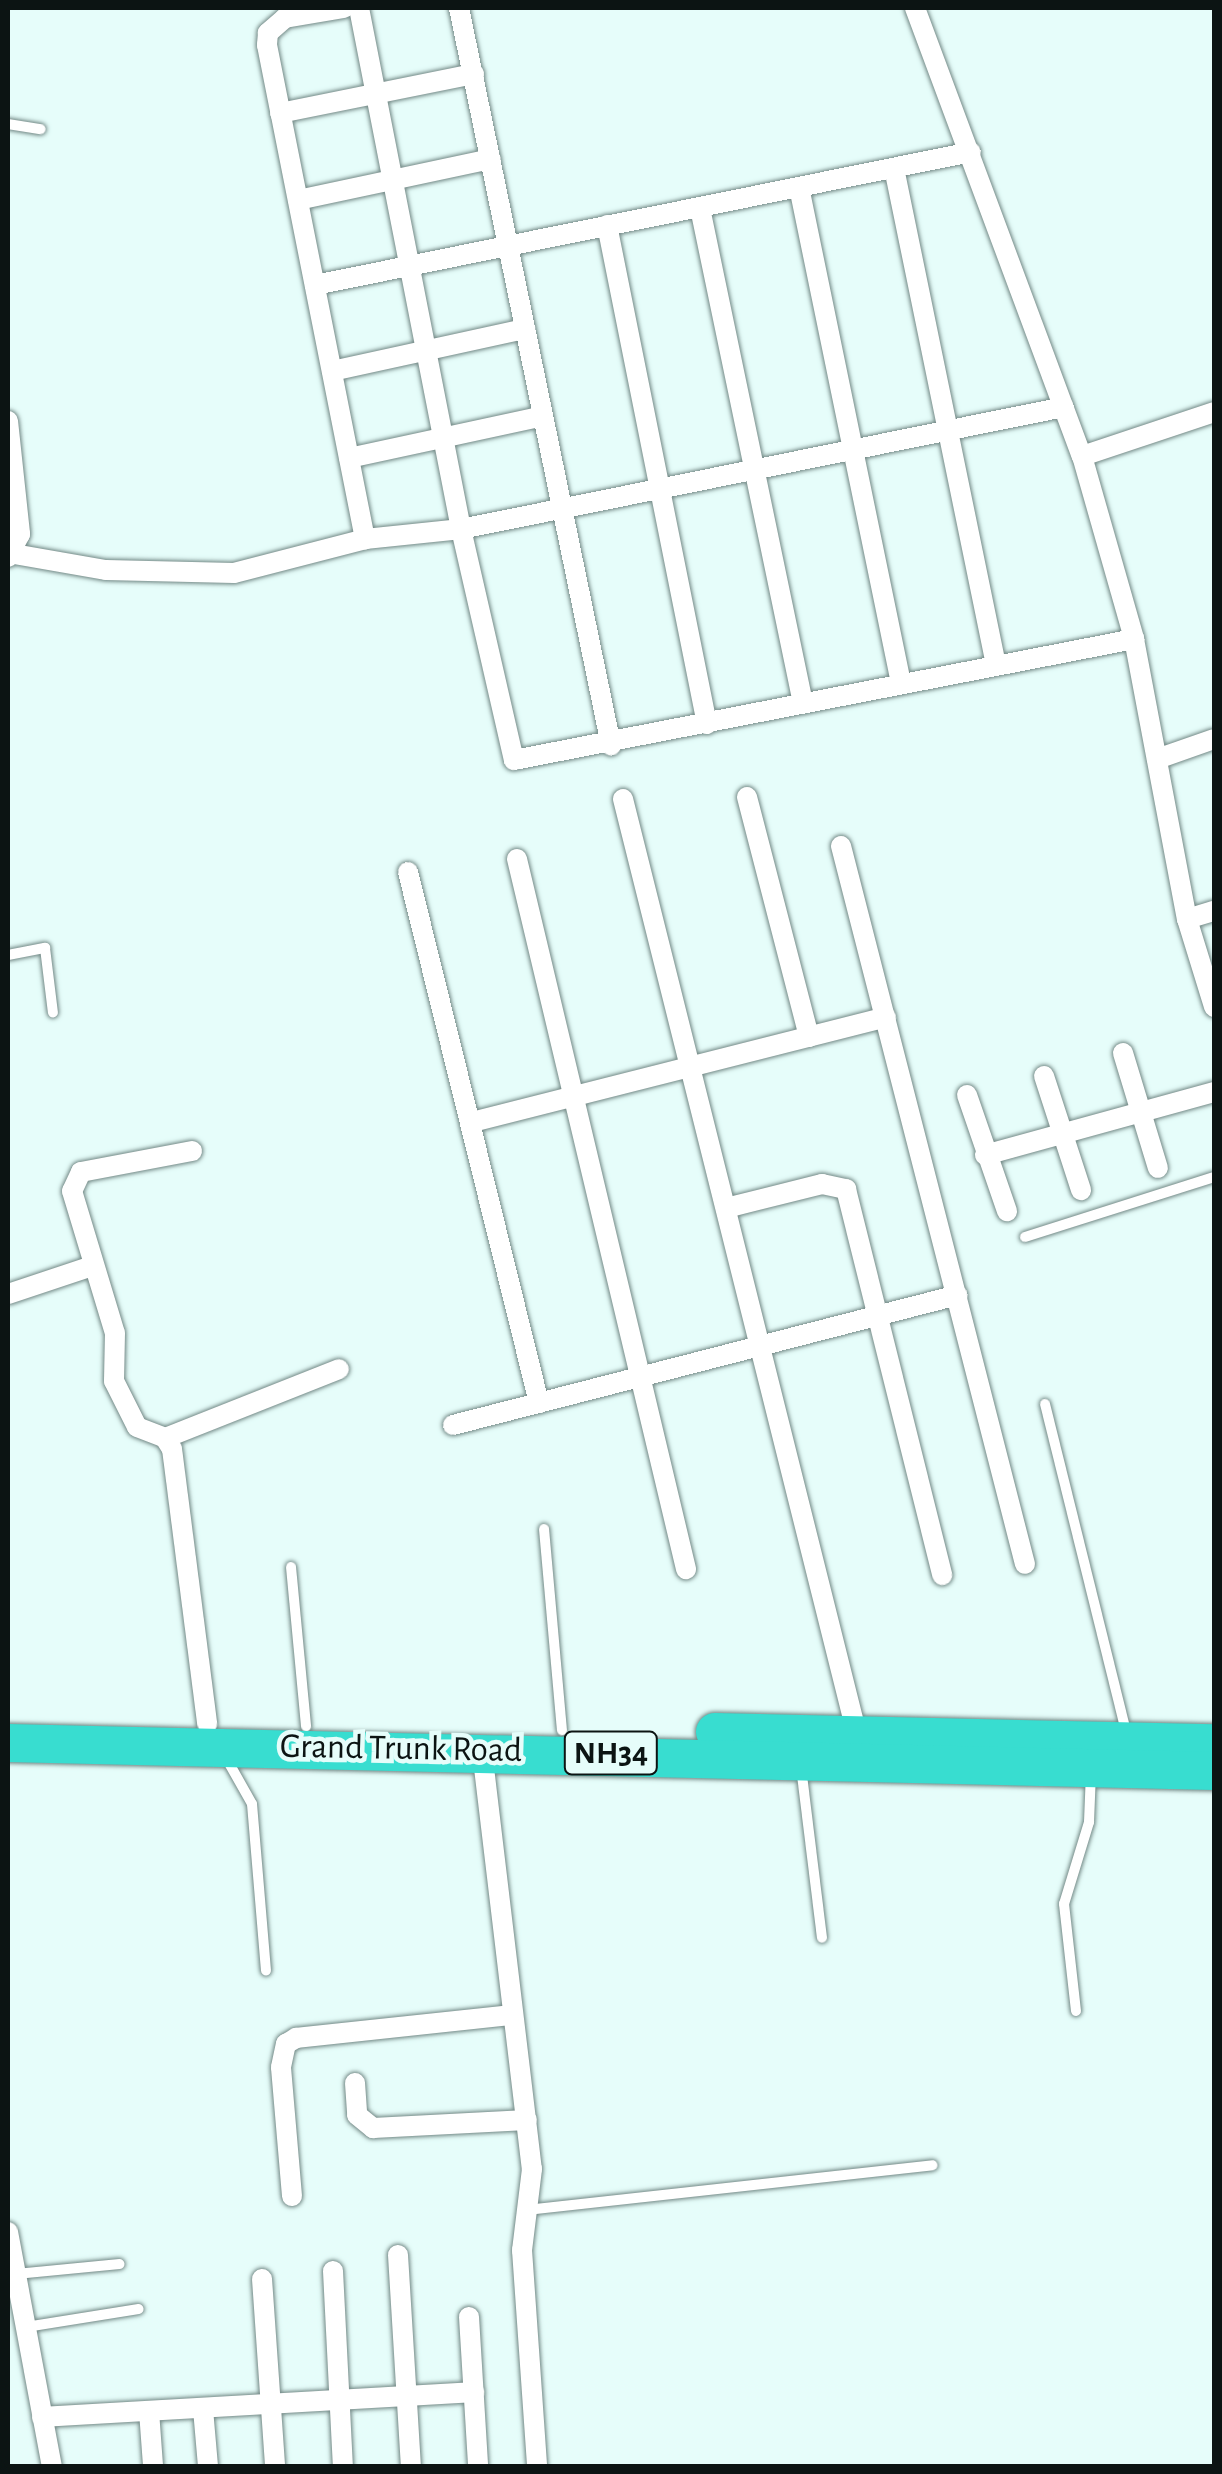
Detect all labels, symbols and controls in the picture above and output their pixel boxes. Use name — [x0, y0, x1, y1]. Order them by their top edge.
street label: Grand Trunk Road — [280, 1726, 522, 1772]
road number: NH34 — [564, 1726, 658, 1780]

